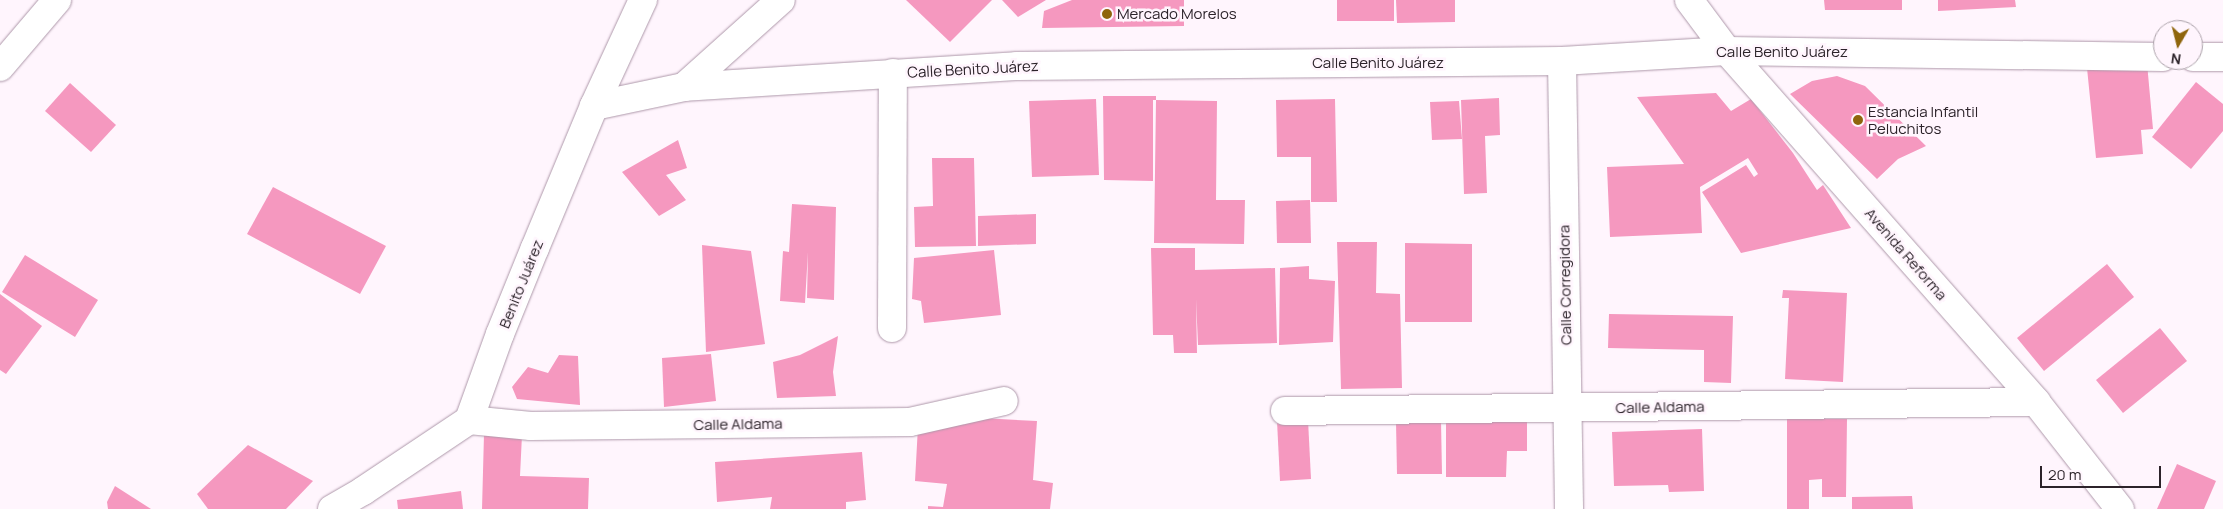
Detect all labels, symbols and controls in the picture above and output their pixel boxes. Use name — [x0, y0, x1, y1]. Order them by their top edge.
place label: Mercado Morelos — [1117, 5, 1237, 23]
marker: Mercado Morelos — [1101, 8, 1113, 20]
north arrow — [2153, 20, 2203, 70]
street label: Calle Benito Juárez — [1716, 43, 1848, 61]
text: N — [2170, 49, 2182, 69]
street label: Calle Benito Juárez — [1312, 54, 1444, 72]
street label: Calle Benito Juárez — [907, 57, 1039, 81]
place label: Estancia Infantil Peluchitos — [1868, 102, 1978, 137]
marker: Estancia Infantil Peluchitos — [1852, 114, 1864, 126]
street label: Avenida Reforma — [1861, 204, 1951, 304]
street label: Calle Corregidora — [1555, 225, 1575, 345]
street label: Benito Juárez — [495, 237, 547, 331]
street label: Calle Aldama — [1615, 397, 1705, 417]
street label: Calle Aldama — [693, 414, 783, 434]
scale bar — [2043, 456, 2164, 488]
text: 20 m — [2048, 464, 2081, 485]

